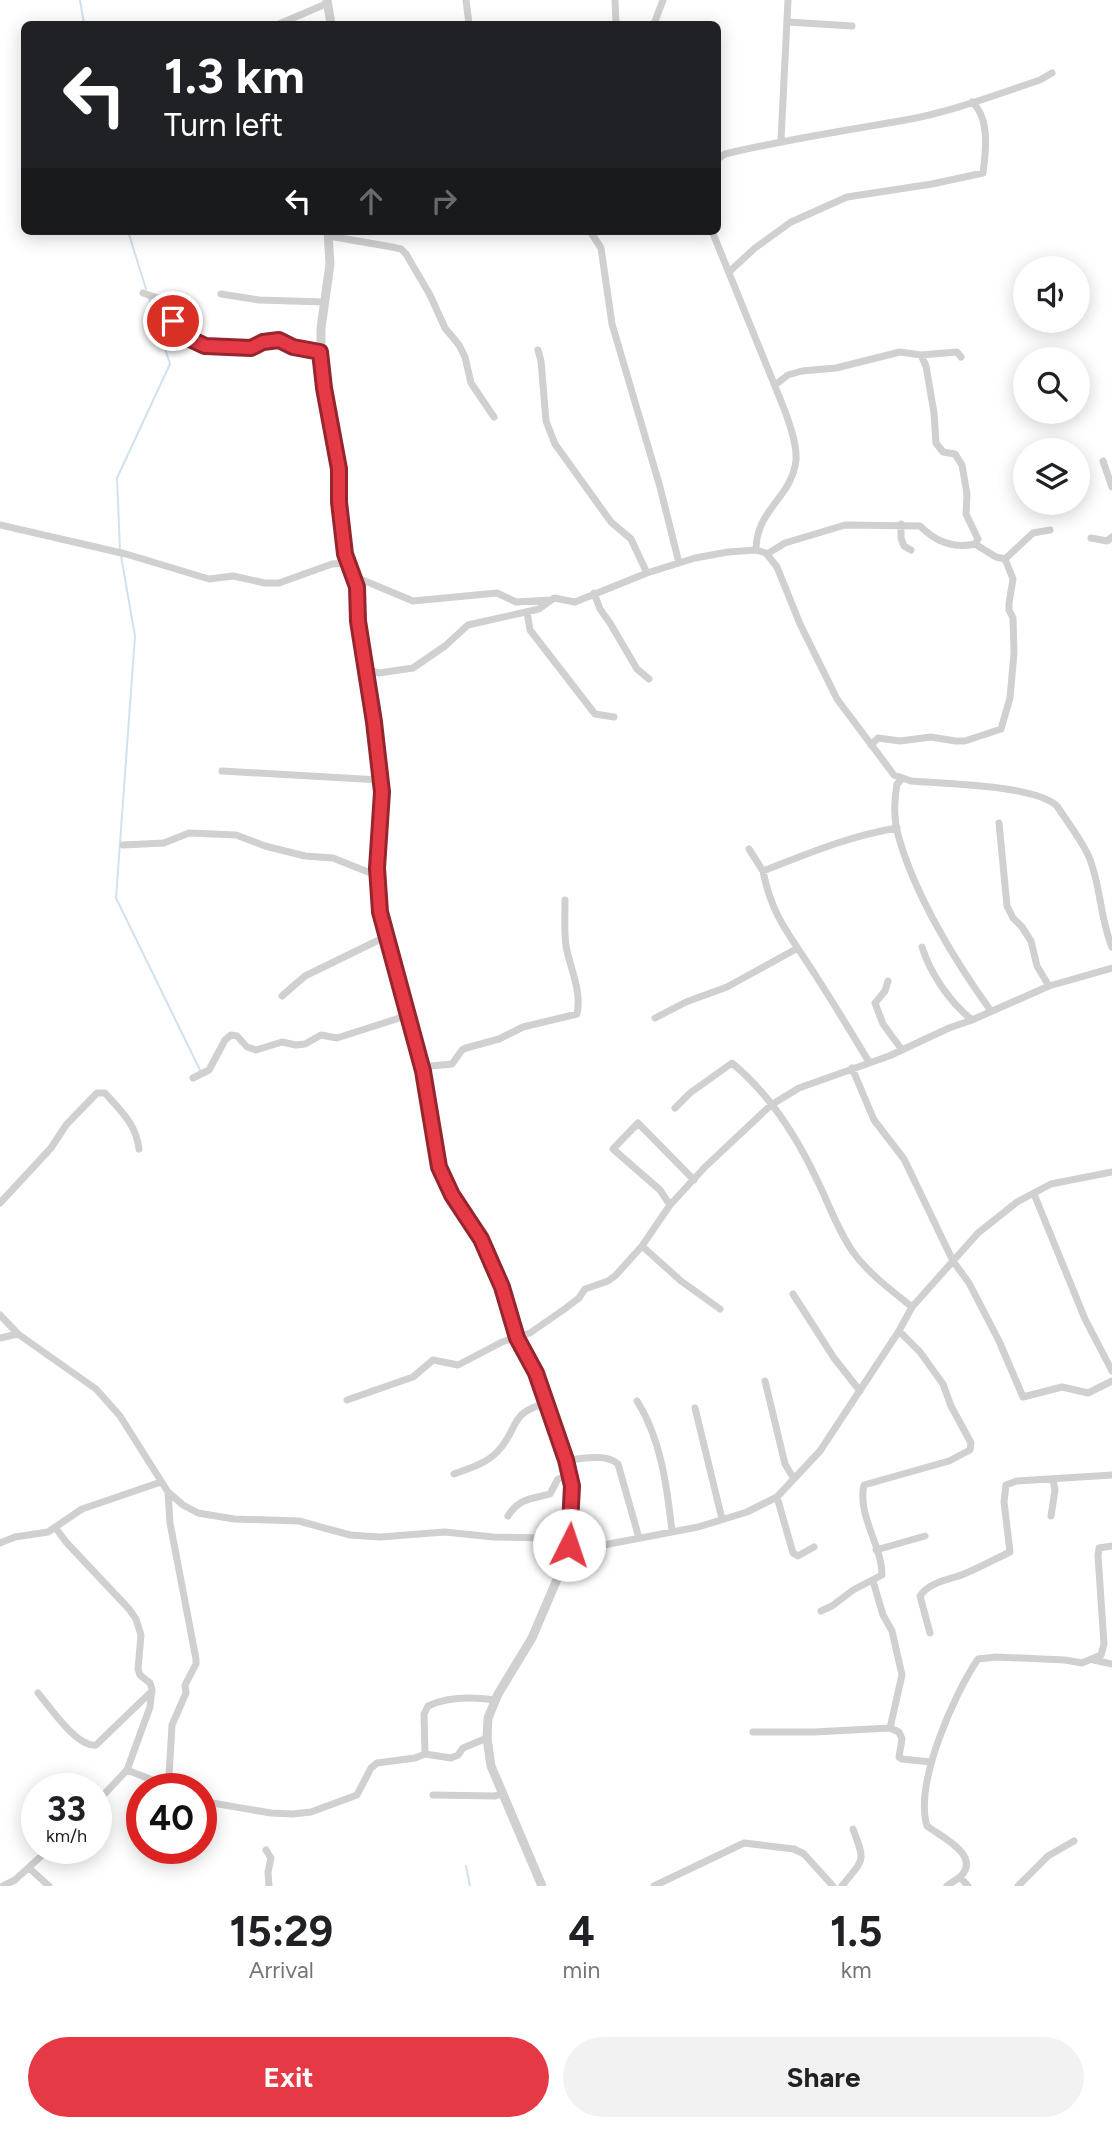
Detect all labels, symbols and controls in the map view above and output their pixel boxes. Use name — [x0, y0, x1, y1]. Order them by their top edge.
text: 1.3 km — [164, 46, 305, 105]
icon: left — [49, 49, 140, 140]
text: Turn left — [164, 106, 283, 144]
icon: left — [279, 182, 317, 220]
icon: ahead — [352, 182, 390, 220]
icon: right — [425, 182, 463, 220]
map controls — [1013, 256, 1090, 515]
button: sound — [1013, 256, 1090, 333]
pin — [143, 291, 203, 351]
icon: arrive — [154, 302, 192, 340]
button: search — [1013, 347, 1090, 424]
button: layers — [1013, 438, 1090, 515]
position arrow — [532, 1508, 606, 1582]
speed limit sign: 40 — [126, 1773, 217, 1864]
text: 33 — [47, 1788, 86, 1830]
text: km/h — [46, 1825, 87, 1847]
text: 15:29 — [230, 1906, 333, 1957]
text: 4 — [568, 1906, 595, 1957]
text: 1.5 — [830, 1906, 882, 1957]
text: Arrival — [249, 1956, 314, 1984]
text: min — [563, 1956, 600, 1984]
text: km — [841, 1956, 872, 1984]
button: Exit — [28, 2037, 549, 2117]
button: Share — [563, 2037, 1084, 2117]

